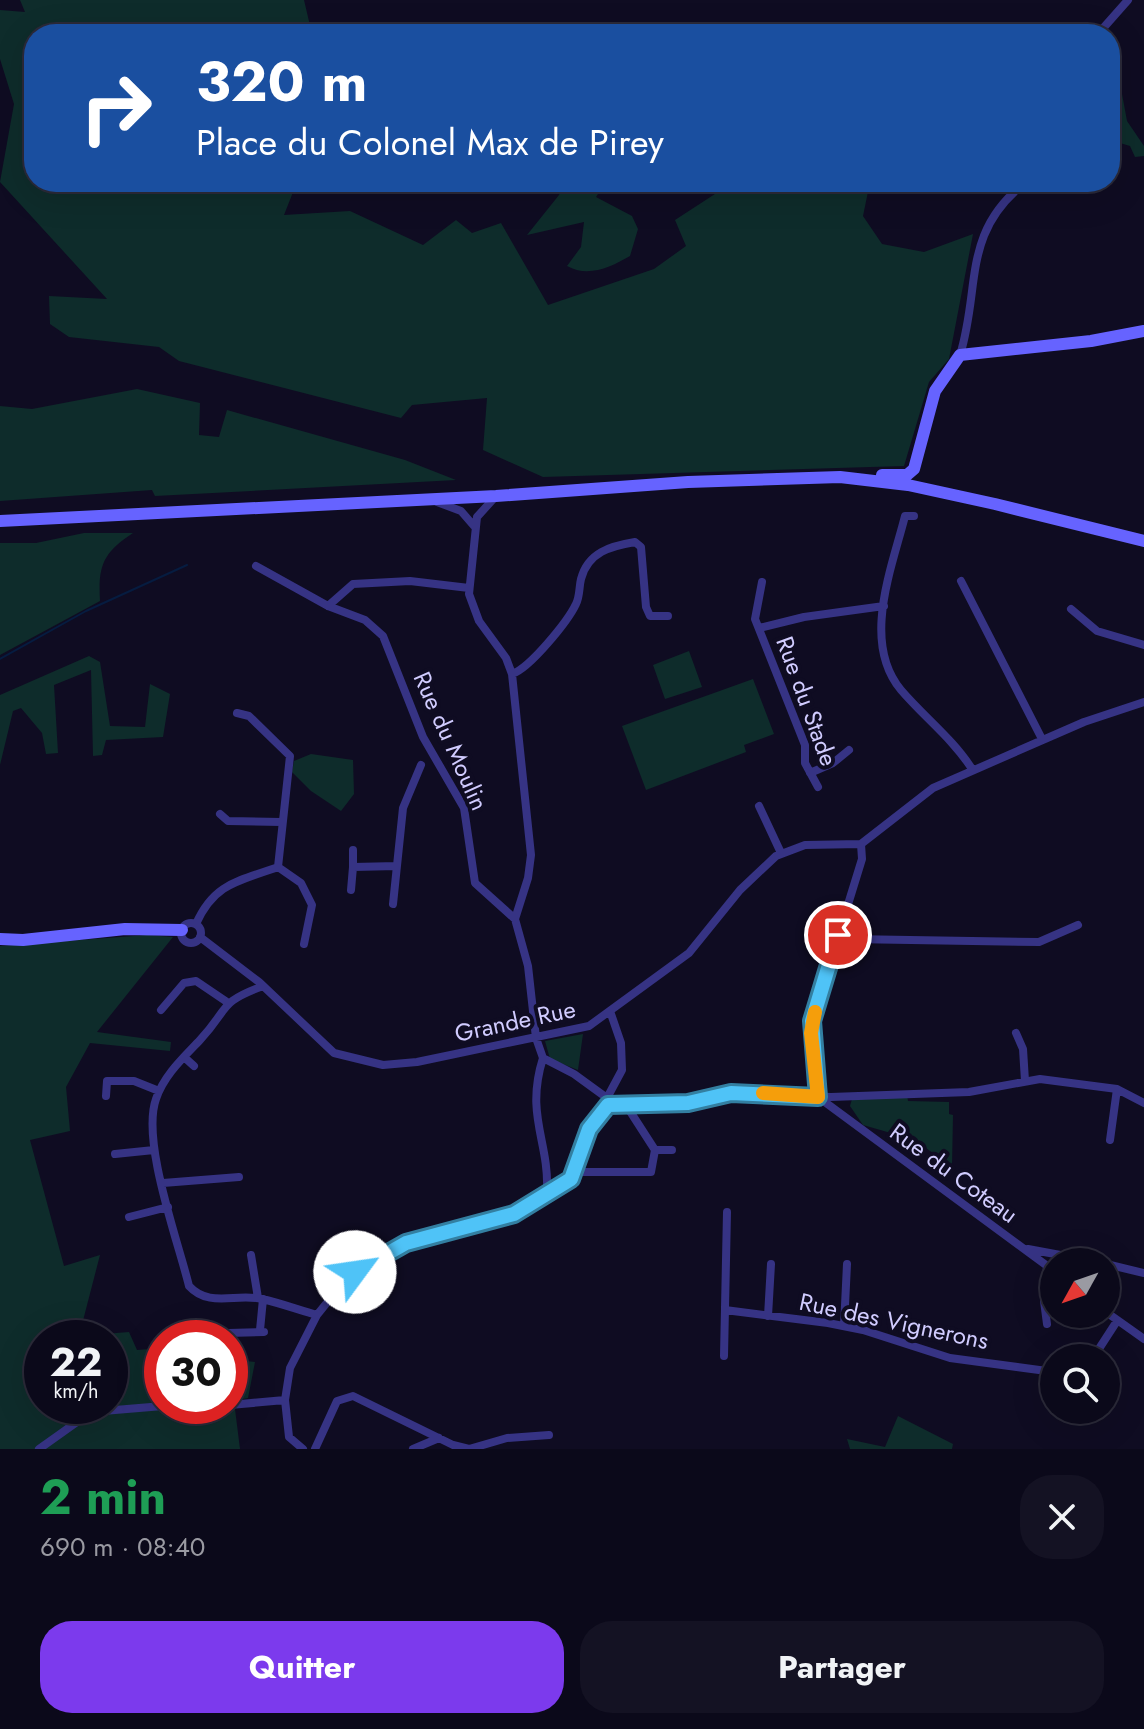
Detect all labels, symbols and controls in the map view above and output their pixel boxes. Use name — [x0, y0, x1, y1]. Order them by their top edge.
text: 320 m — [196, 41, 367, 122]
icon: right — [64, 56, 168, 160]
text: Place du Colonel Max de Pirey — [196, 116, 664, 168]
street label: Rue du Stade — [767, 631, 847, 771]
street label: Rue du Moulin — [405, 666, 497, 816]
pin — [804, 901, 872, 969]
icon: arrive — [816, 913, 860, 957]
street label: Grande Rue — [451, 991, 579, 1051]
street label: Rue du Coteau — [883, 1114, 1025, 1232]
position arrow — [313, 1230, 397, 1314]
north arrow — [1040, 1248, 1120, 1328]
map controls — [1040, 1248, 1120, 1424]
street label: Rue des Vignerons — [796, 1284, 992, 1358]
speed limit sign: 30 — [144, 1320, 248, 1424]
text: 22 — [50, 1333, 102, 1391]
button: search — [1040, 1344, 1120, 1424]
text: km/h — [53, 1377, 99, 1406]
text: 2 min — [40, 1463, 166, 1532]
button: close — [1020, 1475, 1104, 1559]
text: 690 m · 08:40 — [40, 1528, 205, 1566]
button: Quitter — [40, 1621, 564, 1713]
button: Partager — [580, 1621, 1104, 1713]

